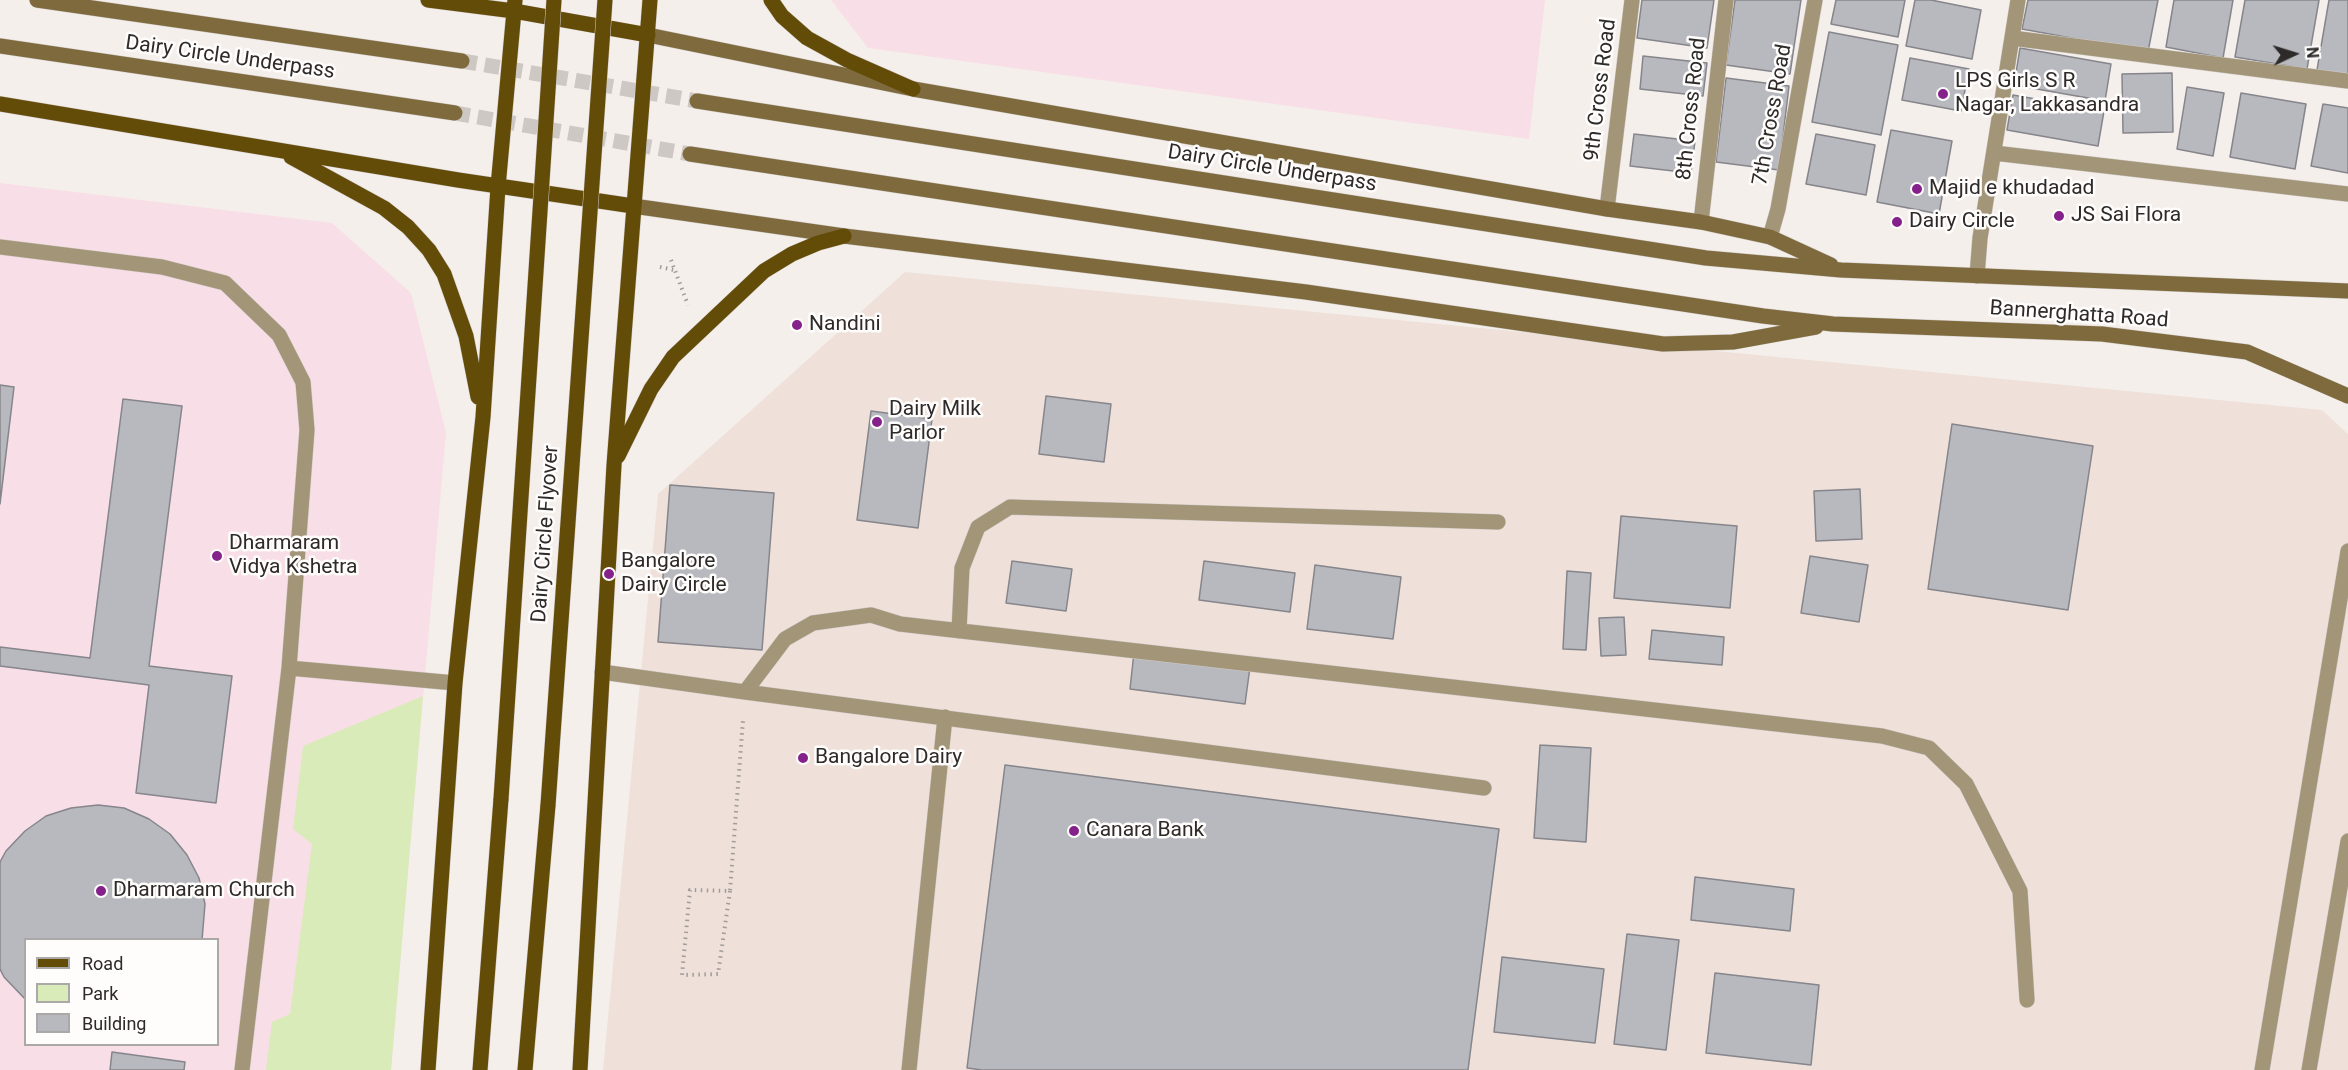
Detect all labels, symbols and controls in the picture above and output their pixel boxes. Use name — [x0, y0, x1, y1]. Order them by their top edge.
street label: 9th Cross Road — [1580, 17, 1622, 163]
north arrow — [2264, 24, 2324, 84]
street label: Dairy Circle Underpass — [124, 31, 336, 85]
street label: 8th Cross Road — [1672, 37, 1712, 181]
street label: 7th Cross Road — [1748, 42, 1798, 188]
text: N — [2303, 46, 2322, 59]
place label: LPS Girls S R Nagar, Lakkasandra — [1955, 69, 2139, 119]
marker: LPS Girls S R Nagar, Lakkasandra — [1936, 87, 1950, 101]
street label: Dairy Circle Underpass — [1166, 140, 1378, 198]
place label: Majid e khudadad — [1929, 176, 2094, 202]
marker: Majid e khudadad — [1910, 182, 1924, 196]
place label: JS Sai Flora — [2071, 203, 2181, 229]
place label: Dairy Circle — [1909, 209, 2015, 235]
marker: JS Sai Flora — [2052, 209, 2066, 223]
marker: Dairy Circle — [1890, 215, 1904, 229]
street label: Bannerghatta Road — [1989, 296, 2169, 334]
place label: Nandini — [809, 312, 881, 338]
marker: Nandini — [790, 318, 804, 332]
place label: Dairy Milk Parlor — [889, 397, 981, 447]
marker: Dairy Milk Parlor — [870, 415, 884, 429]
street label: Dairy Circle Flyover — [527, 445, 565, 623]
place label: Dharmaram Vidya Kshetra — [229, 531, 357, 581]
marker: Dharmaram Vidya Kshetra — [210, 549, 224, 563]
place label: Bangalore Dairy Circle — [621, 549, 727, 599]
marker: Bangalore Dairy Circle — [602, 567, 616, 581]
place label: Bangalore Dairy — [815, 745, 962, 771]
marker: Bangalore Dairy — [796, 751, 810, 765]
place label: Canara Bank — [1086, 818, 1204, 844]
marker: Canara Bank — [1067, 824, 1081, 838]
place label: Dharmaram Church — [113, 878, 295, 904]
marker: Dharmaram Church — [94, 884, 108, 898]
legend — [24, 938, 219, 1046]
text: Road — [82, 953, 123, 974]
text: Park — [82, 983, 118, 1004]
text: Building — [82, 1013, 146, 1034]

